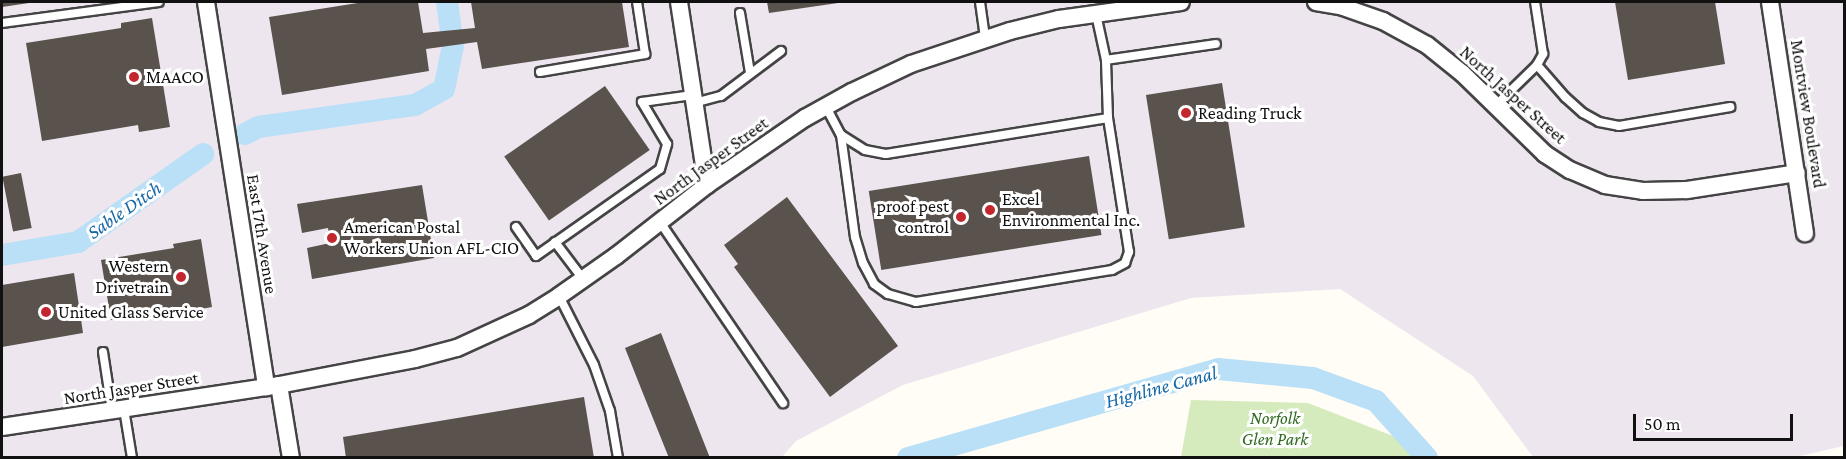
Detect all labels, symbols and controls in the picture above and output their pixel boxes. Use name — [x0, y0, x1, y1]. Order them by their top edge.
street label: Montview Boulevard — [1786, 38, 1830, 190]
street label: North Jasper Street — [1455, 41, 1571, 149]
place label: MAACO — [146, 66, 204, 88]
marker: MAACO — [127, 70, 141, 84]
place label: Reading Truck — [1198, 102, 1302, 124]
marker: Reading Truck — [1179, 106, 1193, 120]
street label: North Jasper Street — [650, 112, 772, 210]
street label: East 17th Avenue — [242, 173, 282, 295]
water label: Sable Ditch — [82, 176, 166, 244]
place label: Excel Environmental Inc. — [1002, 189, 1140, 232]
place label: proof pest control — [877, 196, 949, 238]
marker: Excel Environmental Inc. — [983, 203, 997, 217]
marker: proof pest control — [954, 210, 968, 224]
place label: American Postal Workers Union AFL-CIO — [344, 217, 519, 260]
marker: American Postal Workers Union AFL-CIO — [325, 231, 339, 245]
place label: Western Drivetrain — [95, 256, 169, 298]
marker: Western Drivetrain — [174, 270, 188, 284]
place label: United Glass Service — [58, 301, 204, 323]
marker: United Glass Service — [39, 305, 53, 319]
water label: Highline Canal — [1103, 361, 1219, 413]
street label: North Jasper Street — [62, 367, 200, 409]
scale bar — [1636, 402, 1796, 440]
park label: Norfolk Glen Park — [1242, 408, 1308, 450]
text: 50 m — [1644, 414, 1681, 434]

